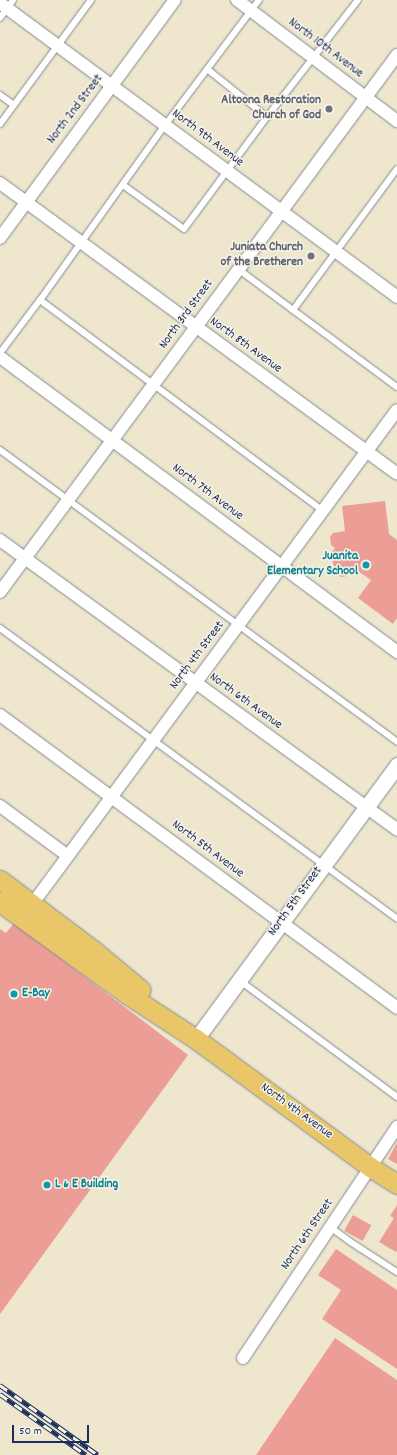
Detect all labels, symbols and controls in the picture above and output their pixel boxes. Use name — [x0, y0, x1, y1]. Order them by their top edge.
street label: North 10th Avenue — [284, 16, 366, 82]
street label: North 2nd Street — [45, 72, 107, 148]
place label: Altoona Restoration Church of God — [221, 94, 321, 125]
marker: Altoona Restoration Church of God — [324, 104, 334, 114]
street label: North 9th Avenue — [168, 107, 246, 171]
place label: Juniata Church of the Bretheren — [220, 241, 303, 272]
marker: Juniata Church of the Bretheren — [306, 251, 316, 261]
street label: North 3rd Street — [157, 277, 217, 353]
street label: North 8th Avenue — [206, 315, 284, 377]
street label: North 7th Avenue — [168, 461, 246, 525]
place label: Juanita Elementary School — [267, 550, 358, 581]
marker: Juanita Elementary School — [361, 560, 371, 570]
street label: North 4th Street — [167, 619, 229, 693]
street label: North 6th Avenue — [205, 670, 285, 734]
street label: North 5th Avenue — [168, 818, 246, 882]
street label: North 5th Street — [266, 864, 326, 940]
place label: E-Bay — [22, 986, 50, 1002]
marker: E-Bay — [9, 989, 19, 999]
street label: North 4th Avenue — [257, 1081, 335, 1143]
place label: L & E Building — [55, 1177, 118, 1193]
marker: L & E Building — [42, 1180, 52, 1190]
street label: North 6th Street — [278, 1196, 338, 1274]
scale bar — [14, 1417, 91, 1443]
text: 50 m — [19, 1423, 42, 1440]

